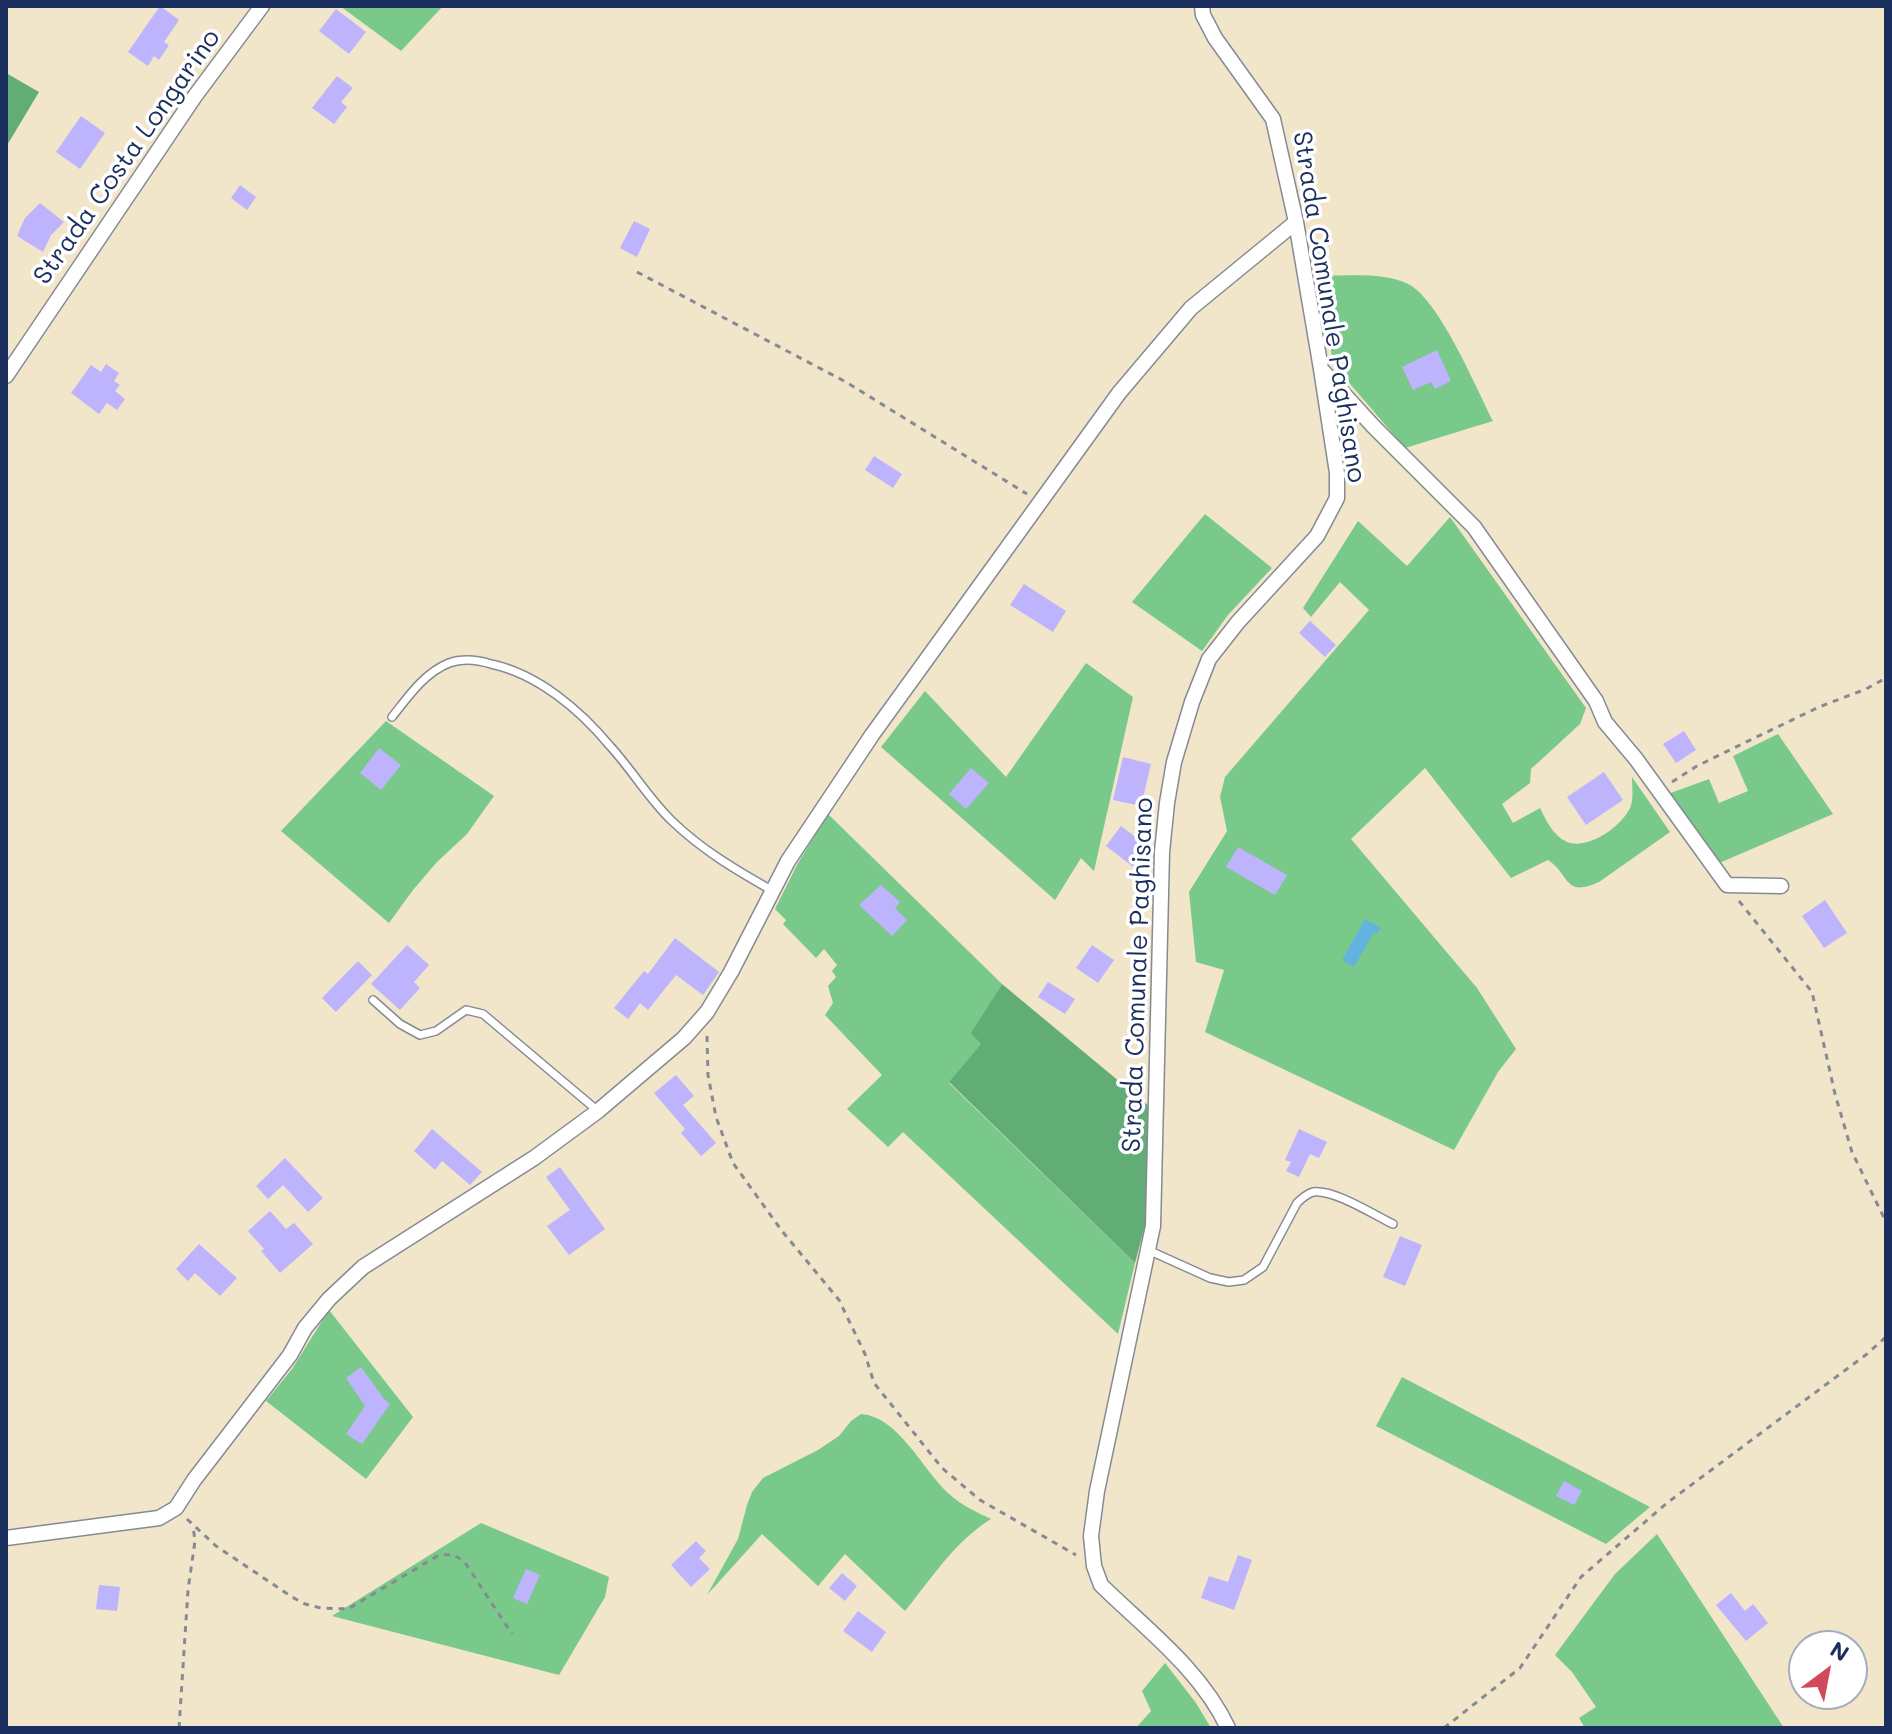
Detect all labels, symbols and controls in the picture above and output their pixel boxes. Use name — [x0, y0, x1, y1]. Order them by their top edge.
street label: Strada Costa Longarino — [27, 23, 227, 291]
street label: Strada Comunale Paghisano — [1286, 129, 1372, 485]
street label: Strada Comunale Paghisano — [1116, 797, 1160, 1153]
north arrow — [1788, 1630, 1868, 1710]
text: N — [1825, 1634, 1855, 1668]

